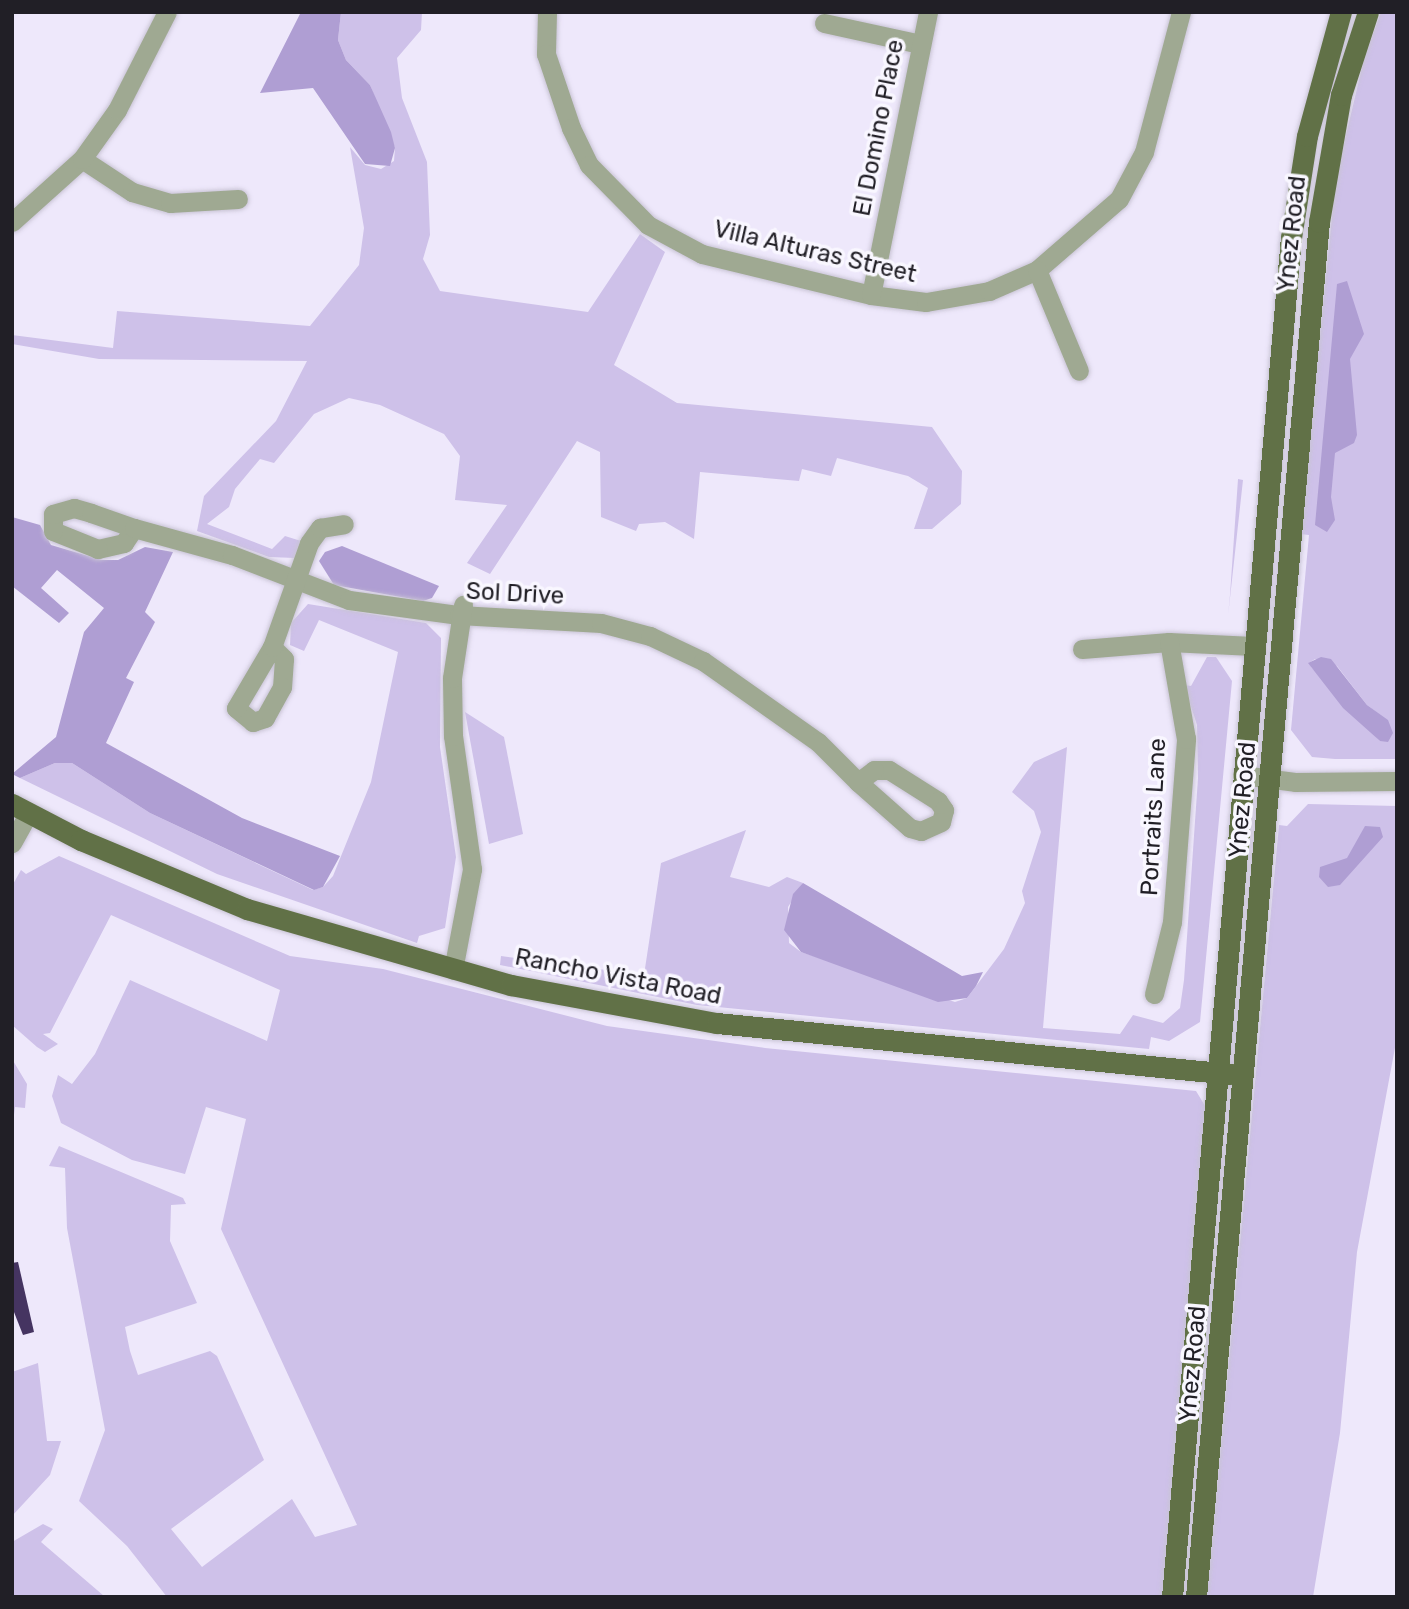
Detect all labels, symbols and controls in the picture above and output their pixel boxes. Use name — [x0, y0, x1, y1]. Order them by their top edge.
street label: El Domino Place — [848, 37, 910, 219]
street label: Ynez Road — [1272, 174, 1312, 294]
street label: Villa Alturas Street — [711, 215, 919, 289]
street label: Sol Drive — [465, 577, 565, 611]
street label: Portraits Lane — [1135, 737, 1173, 897]
street label: Ynez Road — [1224, 741, 1262, 859]
street label: Rancho Vista Road — [512, 943, 724, 1011]
street label: Ynez Road — [1174, 1305, 1212, 1423]

